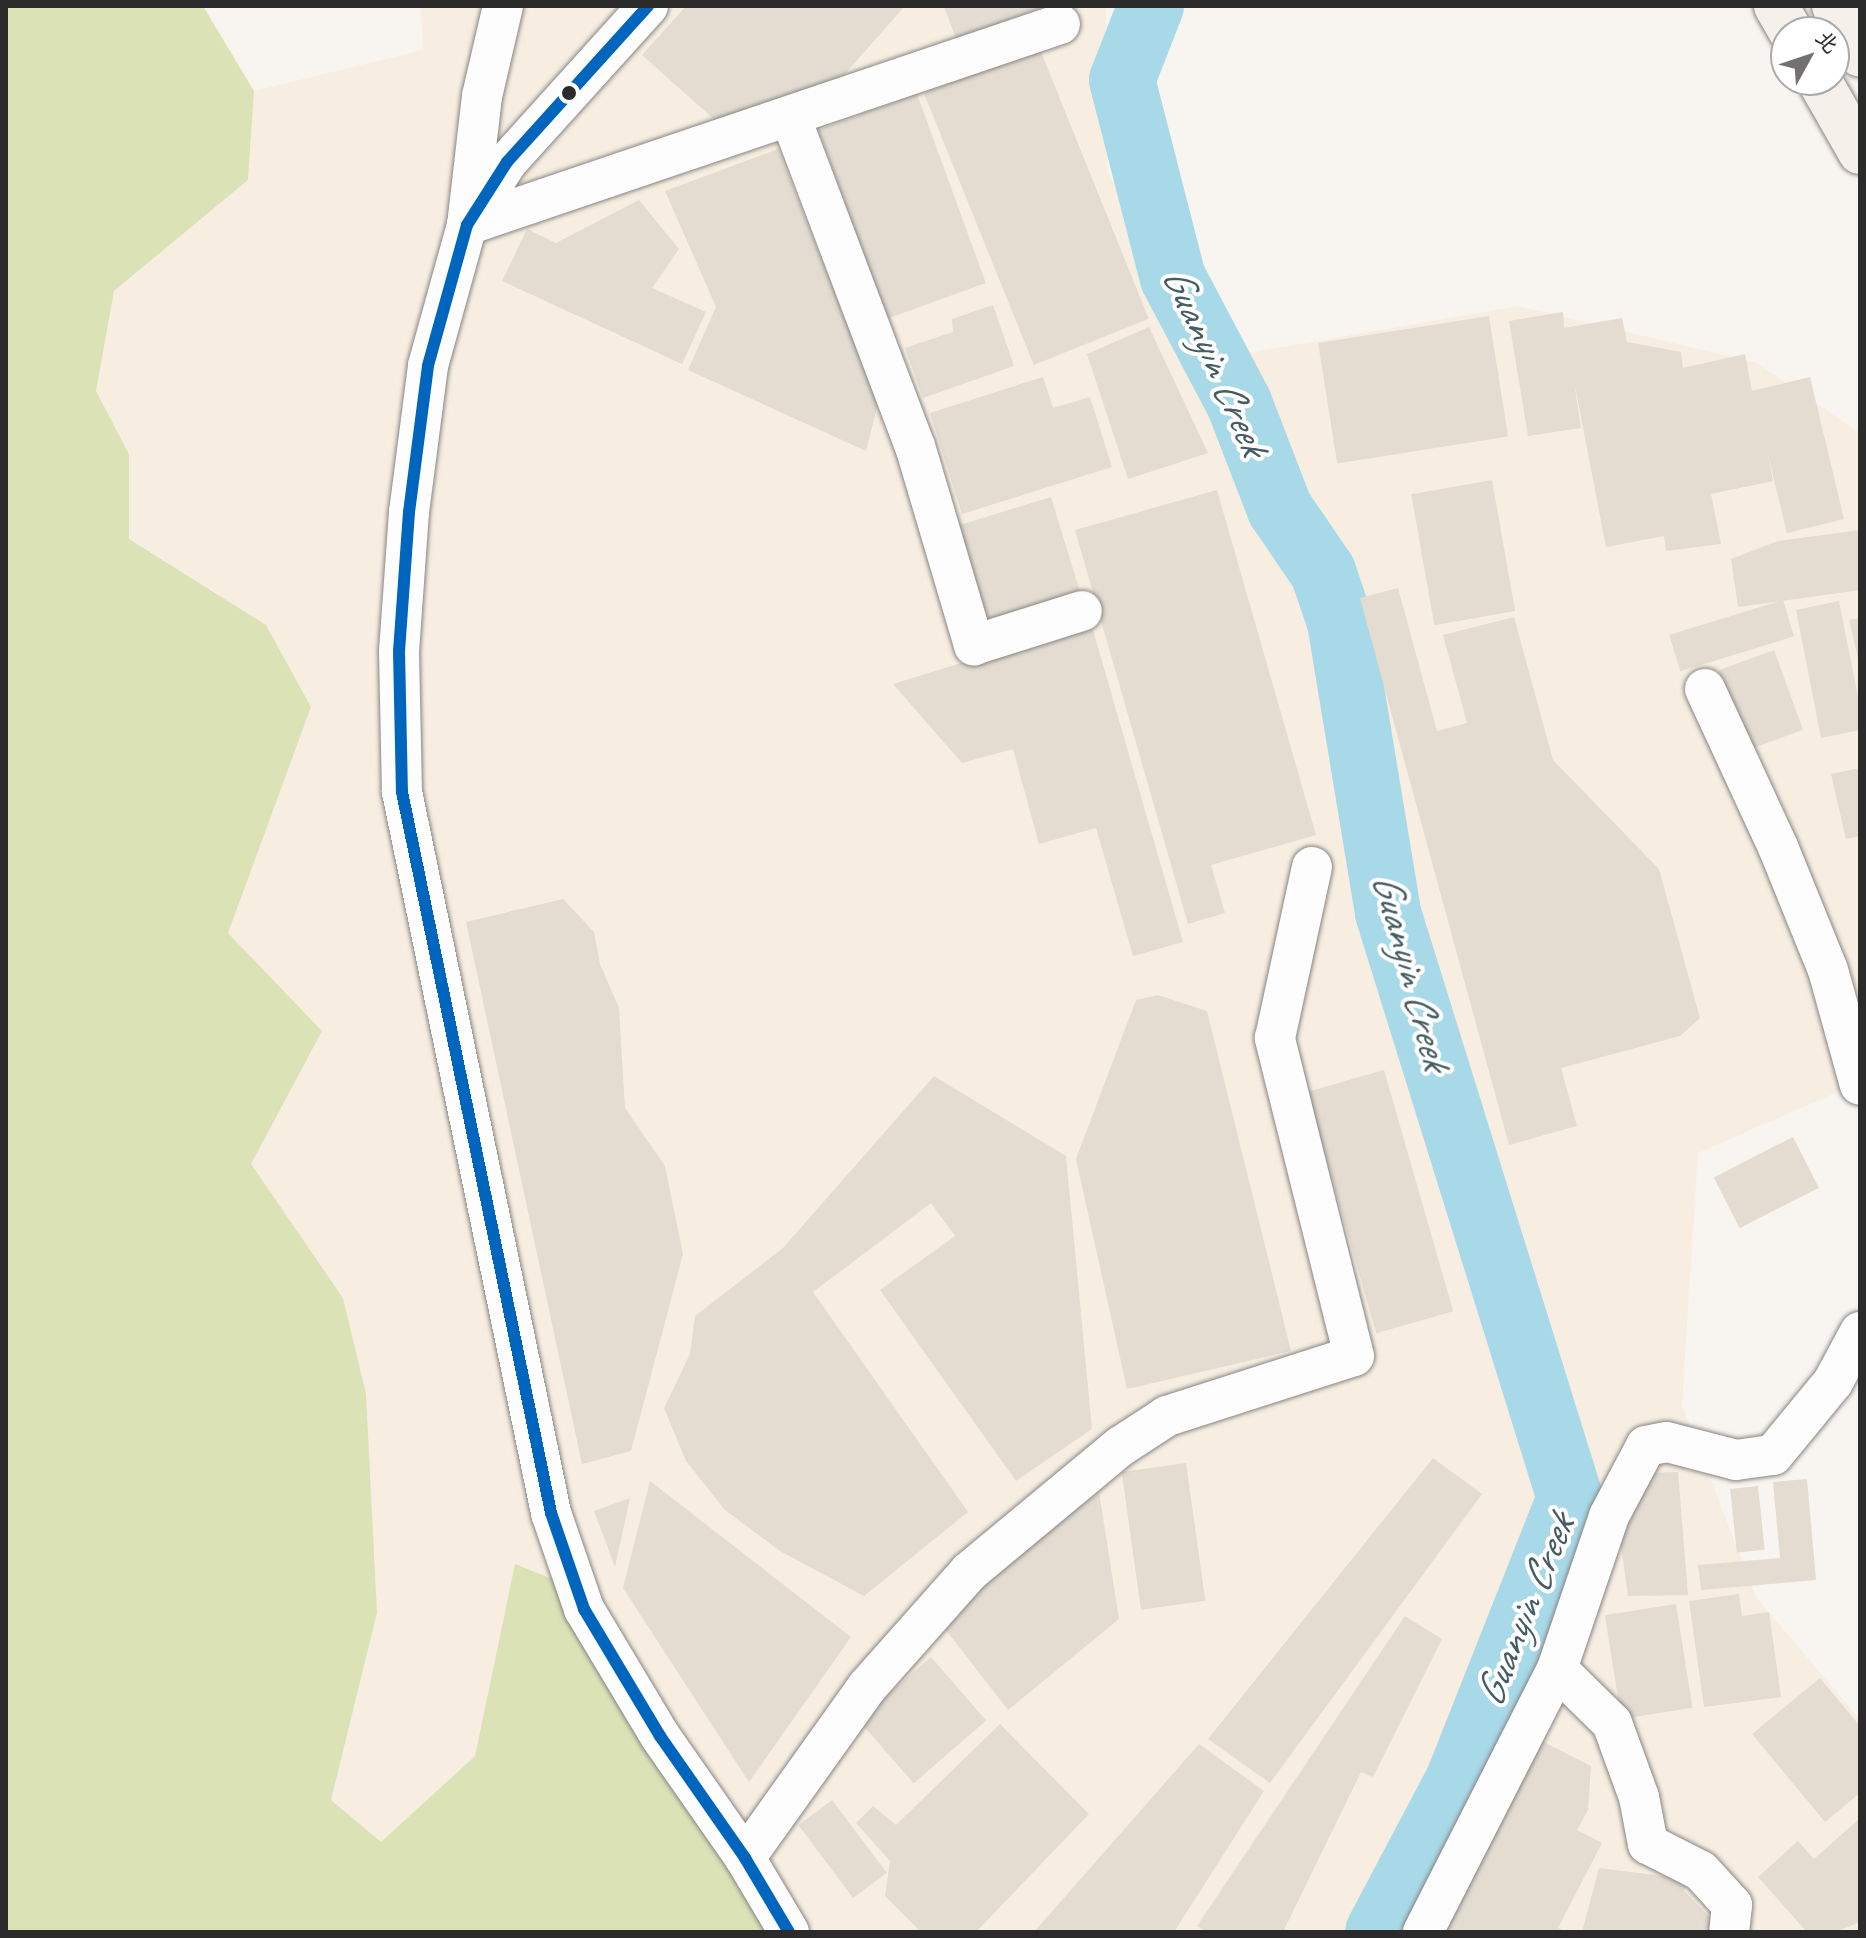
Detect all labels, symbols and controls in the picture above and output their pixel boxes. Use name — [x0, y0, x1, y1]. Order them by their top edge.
north arrow — [1770, 16, 1850, 96]
text: 北 — [1809, 24, 1845, 59]
unlabelled marker — [561, 85, 577, 101]
water label: Guanyin Creek — [1151, 259, 1279, 463]
water label: Guanyin Creek — [1361, 868, 1461, 1074]
water label: Guanyin Creek — [1464, 1509, 1586, 1713]

